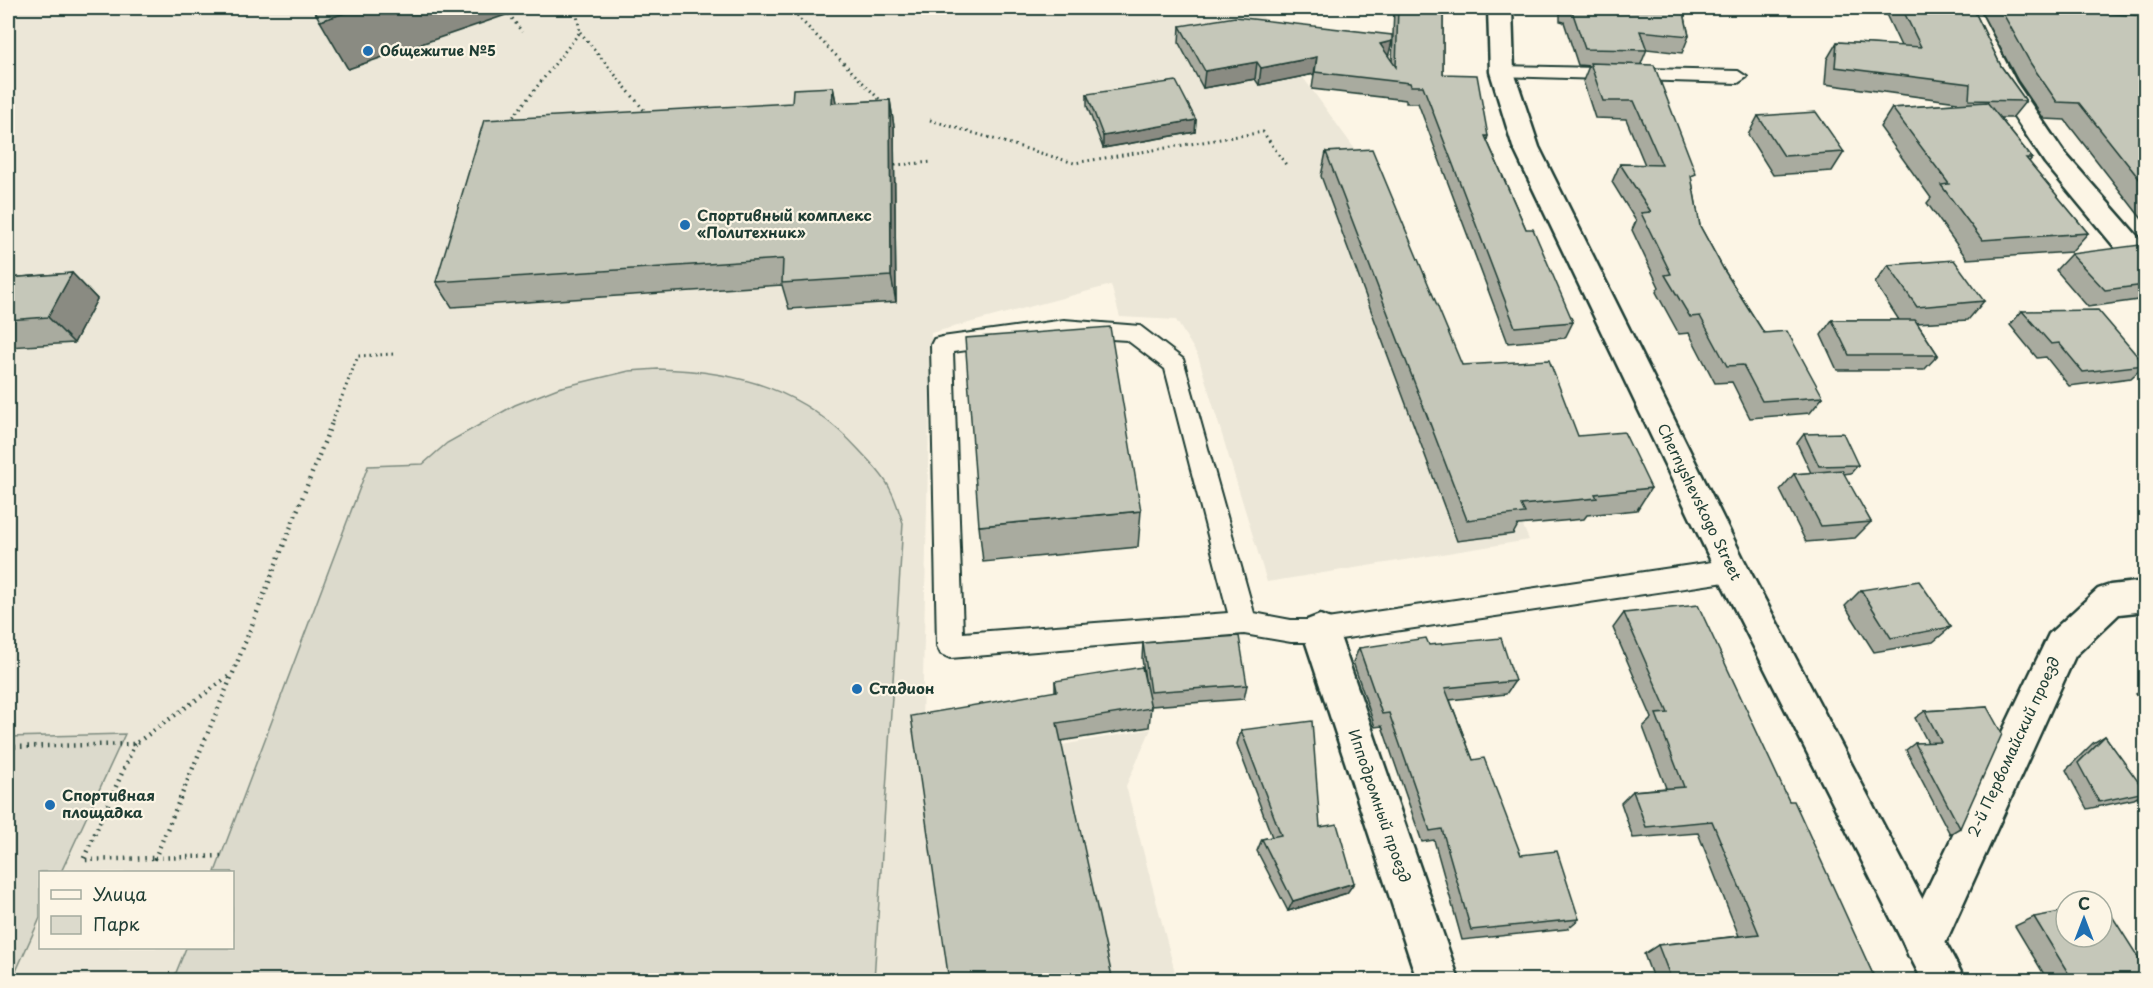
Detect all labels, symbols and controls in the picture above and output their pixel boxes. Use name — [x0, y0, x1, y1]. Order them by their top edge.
place label: Общежитие №5 — [380, 40, 496, 61]
marker: Общежитие №5 — [361, 44, 375, 58]
place label: Спортивный комплекс «Политехник» — [697, 203, 872, 243]
marker: Спортивный комплекс «Политехник» — [678, 218, 692, 232]
street label: Chernyshevskogo Street — [1652, 419, 1748, 584]
street label: 2-й Первомайский проезд — [1961, 652, 2065, 840]
place label: Стадион — [869, 676, 935, 699]
marker: Стадион — [850, 682, 864, 696]
street label: Ипподромный проезд — [1343, 726, 1418, 885]
place label: Спортивная площадка — [62, 783, 155, 823]
marker: Спортивная площадка — [43, 798, 57, 812]
legend — [39, 871, 234, 949]
text: Улица — [93, 880, 147, 907]
north arrow — [2054, 889, 2114, 949]
text: С — [2078, 891, 2090, 915]
text: Парк — [93, 910, 140, 937]

